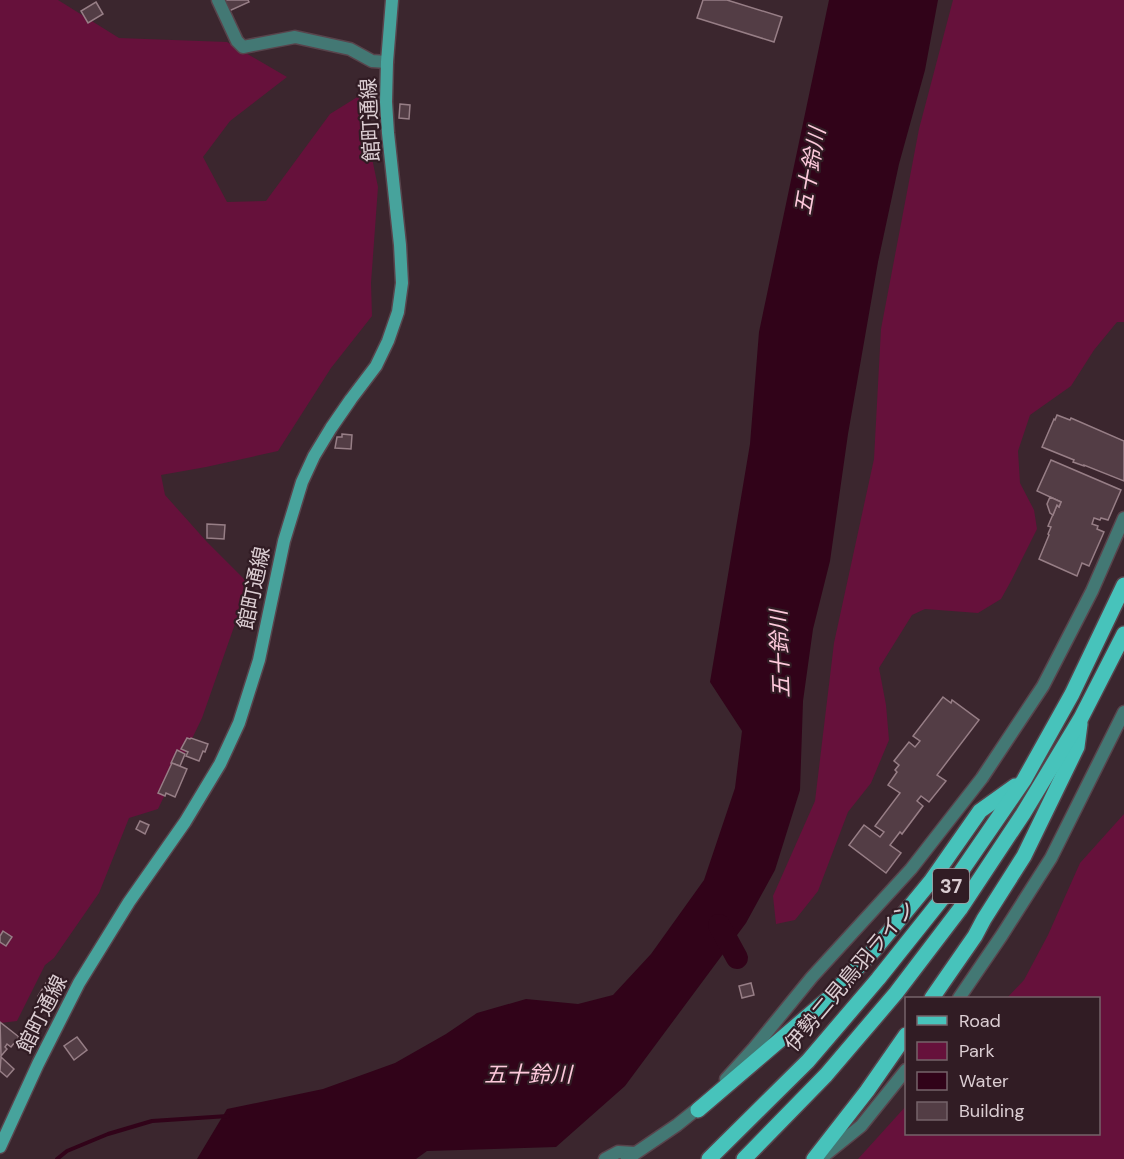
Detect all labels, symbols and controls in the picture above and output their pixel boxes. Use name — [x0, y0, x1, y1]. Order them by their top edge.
street label: 館町通線 — [354, 77, 386, 163]
water label: 五十鈴川 — [788, 123, 832, 217]
street label: 館町通線 — [232, 544, 276, 632]
water label: 五十鈴川 — [764, 608, 796, 698]
road number: 37 — [933, 869, 969, 903]
street label: 伊勢二見鳥羽ライン — [779, 895, 921, 1057]
street label: 館町通線 — [10, 970, 74, 1058]
legend — [905, 997, 1100, 1135]
text: Road — [959, 1009, 1001, 1033]
text: Park — [959, 1039, 995, 1063]
water label: 五十鈴川 — [484, 1060, 574, 1089]
text: Water — [959, 1069, 1009, 1093]
text: Building — [959, 1099, 1024, 1123]

